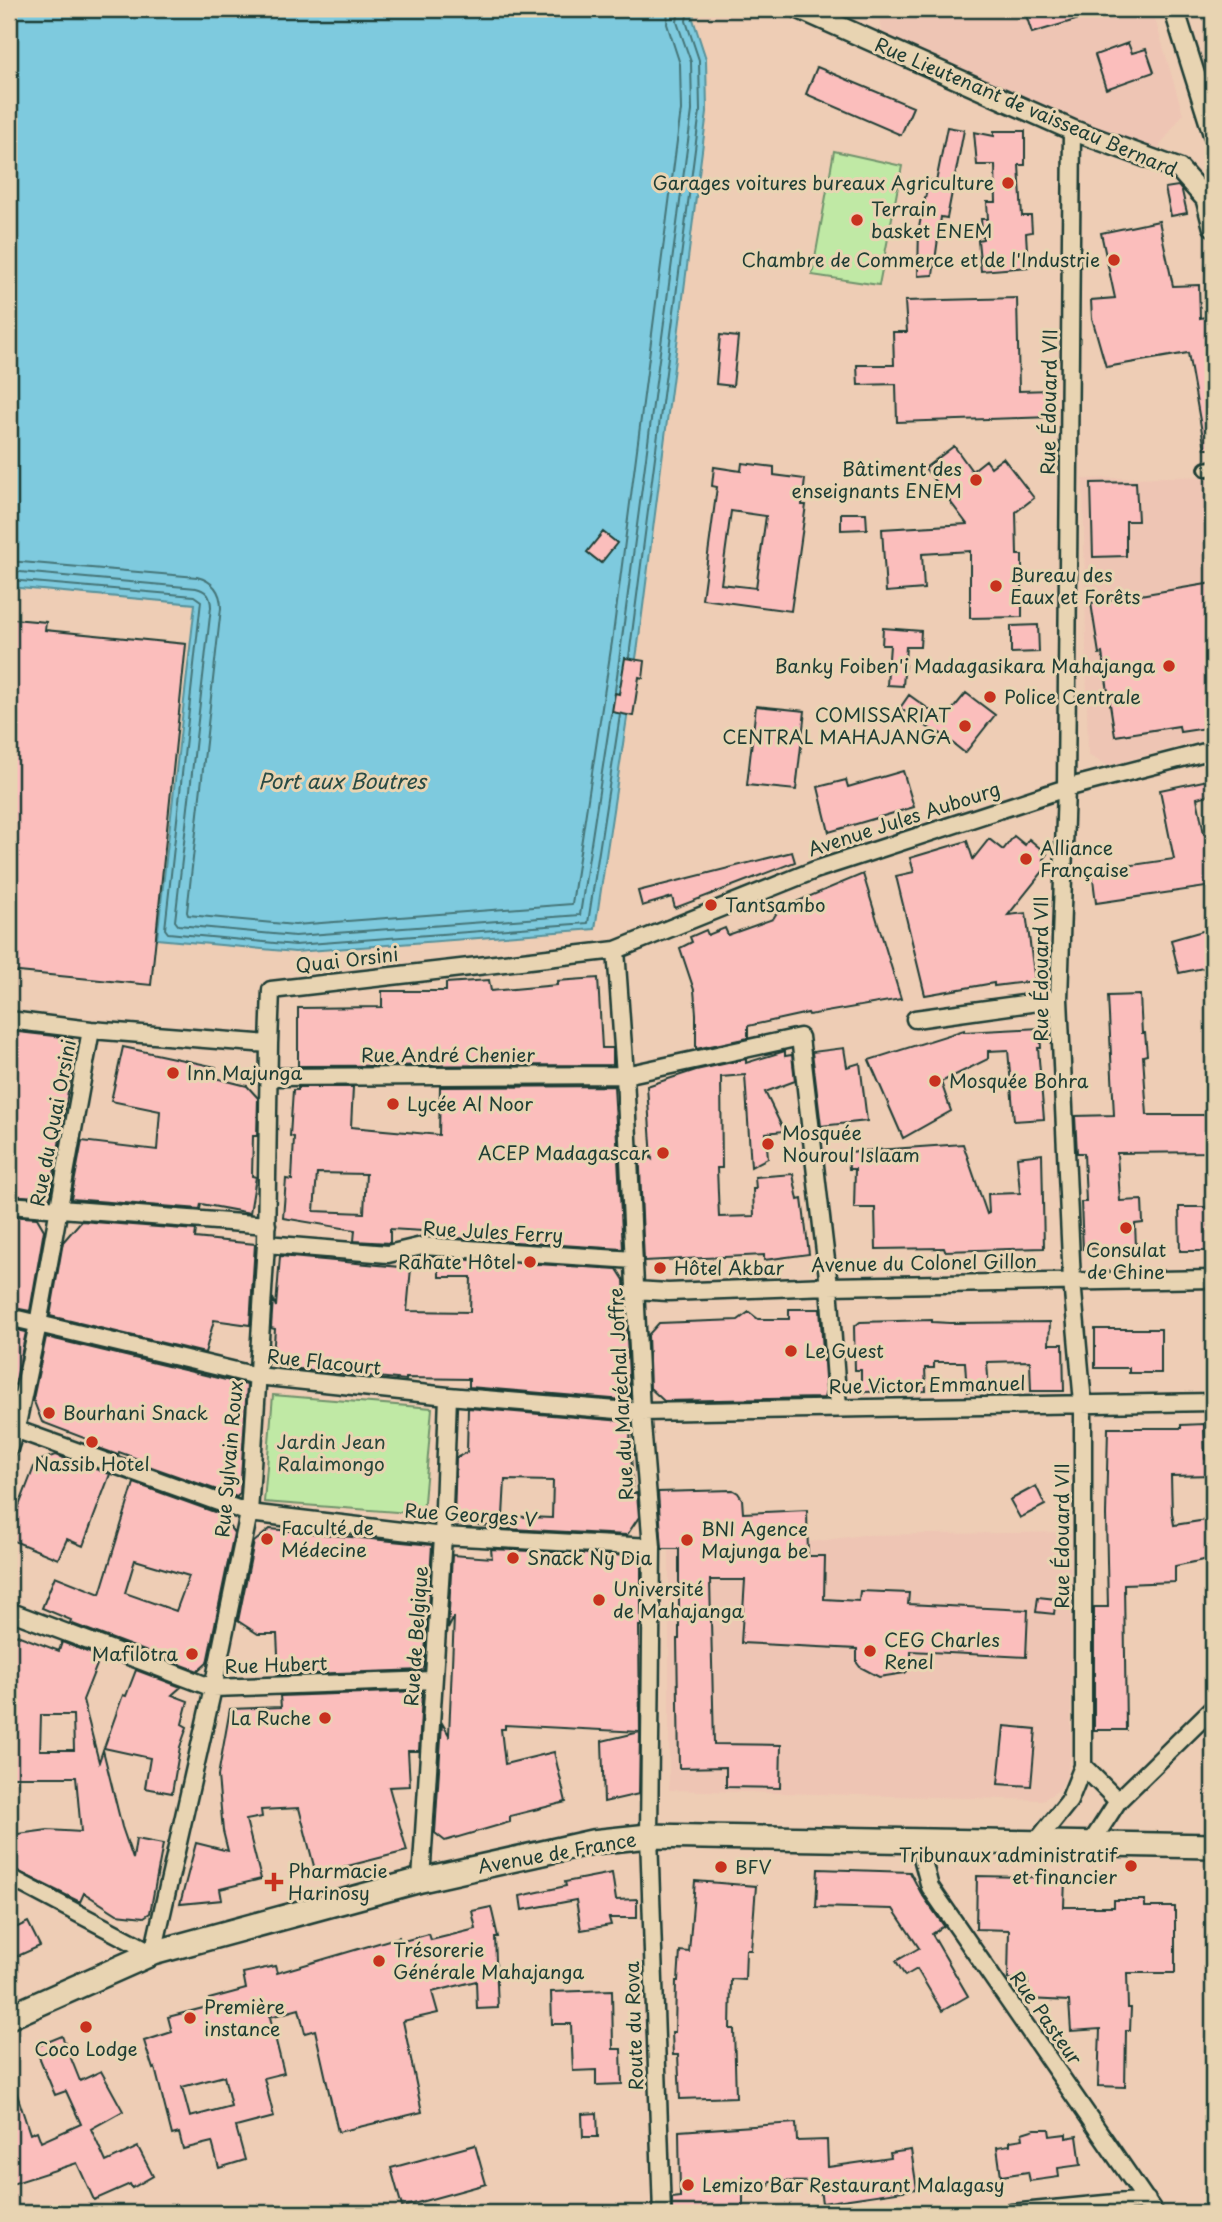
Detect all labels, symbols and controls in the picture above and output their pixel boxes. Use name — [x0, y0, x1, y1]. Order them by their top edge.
street label: Rue Lieutenant de vaisseau Bernard — [871, 29, 1182, 183]
place label: Garages voitures bureaux Agriculture — [652, 168, 994, 196]
marker: Garages voitures bureaux Agriculture — [1000, 175, 1016, 191]
place label: Terrain basket ENEM — [871, 194, 993, 244]
marker: Terrain basket ENEM — [849, 212, 865, 228]
place label: Chambre de Commerce et de l'Industrie — [741, 245, 1100, 273]
marker: Chambre de Commerce et de l'Industrie — [1106, 252, 1122, 268]
street label: Rue Édouard VII — [1033, 329, 1063, 475]
place label: Bâtiment des enseignants ENEM — [792, 454, 962, 504]
marker: Bâtiment des enseignants ENEM — [968, 472, 984, 488]
place label: Bureau des Eaux et Forêts — [1010, 560, 1140, 610]
marker: Bureau des Eaux et Forêts — [988, 578, 1004, 594]
place label: Banky Foiben'i Madagasikara Mahajanga — [774, 651, 1156, 679]
marker: Banky Foiben'i Madagasikara Mahajanga — [1161, 658, 1177, 674]
place label: Police Centrale — [1004, 682, 1141, 710]
marker: Police Centrale — [982, 689, 998, 705]
place label: COMISSARIAT CENTRAL MAHAJANGA — [722, 700, 951, 750]
marker: COMISSARIAT CENTRAL MAHAJANGA — [957, 718, 973, 734]
water label: Port aux Boutres — [258, 764, 428, 796]
street label: Avenue Jules Aubourg — [804, 774, 1003, 862]
place label: Alliance Française — [1040, 833, 1129, 883]
marker: Alliance Française — [1018, 851, 1034, 867]
place label: Tantsambo — [725, 890, 825, 918]
street label: Rue Édouard VII — [1026, 896, 1054, 1042]
marker: Tantsambo — [703, 897, 719, 913]
street label: Quai Orsini — [294, 939, 400, 979]
street label: Rue du Quai Orsini — [22, 1037, 82, 1209]
street label: Rue André Chenier — [361, 1040, 535, 1068]
place label: Inn Majunga — [187, 1058, 303, 1086]
marker: Inn Majunga — [165, 1065, 181, 1081]
place label: Mosquée Bohra — [949, 1066, 1089, 1094]
marker: Mosquée Bohra — [927, 1073, 943, 1089]
place label: Lycée Al Noor — [407, 1089, 533, 1117]
marker: Lycée Al Noor — [385, 1096, 401, 1112]
place label: Mosquée Nouroul Islaam — [782, 1118, 920, 1168]
marker: Mosquée Nouroul Islaam — [760, 1136, 776, 1152]
place label: ACEP Madagascar — [478, 1138, 649, 1166]
marker: ACEP Madagascar — [655, 1145, 671, 1161]
street label: Rue Jules Ferry — [422, 1213, 564, 1249]
marker: Consulat de Chine — [1118, 1220, 1134, 1236]
place label: Consulat de Chine — [1086, 1235, 1167, 1285]
street label: Avenue du Colonel Gillon — [811, 1246, 1037, 1278]
place label: Rahate Hôtel — [398, 1247, 516, 1275]
place label: Hôtel Akbar — [674, 1253, 784, 1281]
marker: Rahate Hôtel — [522, 1254, 538, 1270]
marker: Hôtel Akbar — [652, 1260, 668, 1276]
street label: Rue du Maréchal Joffre — [600, 1287, 640, 1501]
place label: Le Guest — [805, 1336, 884, 1364]
street label: Rue Flacourt — [266, 1341, 383, 1381]
marker: Le Guest — [783, 1343, 799, 1359]
street label: Rue Victor Emmanuel — [828, 1368, 1026, 1400]
street label: Rue Sylvain Roux — [207, 1379, 249, 1539]
place label: Bourhani Snack — [63, 1398, 208, 1426]
marker: Bourhani Snack — [41, 1405, 57, 1421]
park label: Jardin Jean Ralaimongo — [276, 1427, 386, 1477]
marker: Nassib Hotel — [84, 1434, 100, 1450]
place label: Nassib Hotel — [34, 1449, 150, 1477]
street label: Rue Édouard VII — [1047, 1463, 1075, 1609]
street label: Rue Georges V — [404, 1495, 539, 1533]
place label: Faculté de Médecine — [281, 1513, 374, 1563]
place label: BNI Agence Majunga be — [701, 1514, 809, 1564]
marker: Faculté de Médecine — [259, 1531, 275, 1547]
marker: BNI Agence Majunga be — [679, 1532, 695, 1548]
place label: Snack Ny Dia — [527, 1543, 652, 1571]
marker: Snack Ny Dia — [505, 1550, 521, 1566]
street label: Rue de Belgique — [396, 1565, 434, 1707]
place label: Université de Mahajanga — [613, 1574, 745, 1624]
marker: Université de Mahajanga — [591, 1592, 607, 1608]
place label: CEG Charles Renel — [884, 1625, 1000, 1675]
place label: Mafilotra — [92, 1639, 178, 1667]
marker: CEG Charles Renel — [862, 1643, 878, 1659]
marker: Mafilotra — [184, 1646, 200, 1662]
street label: Rue Hubert — [224, 1648, 328, 1680]
place label: La Ruche — [230, 1703, 311, 1731]
marker: La Ruche — [317, 1710, 333, 1726]
street label: Avenue de France — [476, 1824, 638, 1880]
place label: Tribunaux administratif et financier — [899, 1840, 1118, 1890]
place label: BFV — [735, 1852, 772, 1880]
place label: Pharmacie Harinosy — [288, 1856, 388, 1906]
marker: Tribunaux administratif et financier — [1123, 1858, 1139, 1874]
marker: BFV — [713, 1859, 729, 1875]
marker: Pharmacie Harinosy — [266, 1874, 282, 1890]
place label: Trésorerie Générale Mahajanga — [393, 1935, 584, 1985]
marker: Trésorerie Générale Mahajanga — [371, 1953, 387, 1969]
street label: Route du Rova — [617, 1961, 649, 2091]
street label: Rue Pasteur — [1004, 1965, 1090, 2070]
place label: Première instance — [204, 1992, 285, 2042]
marker: Première instance — [182, 2010, 198, 2026]
marker: Coco Lodge — [78, 2019, 94, 2035]
place label: Coco Lodge — [34, 2034, 138, 2062]
place label: Lemizo Bar Restaurant Malagasy — [702, 2170, 1005, 2198]
marker: Lemizo Bar Restaurant Malagasy — [680, 2177, 696, 2193]

